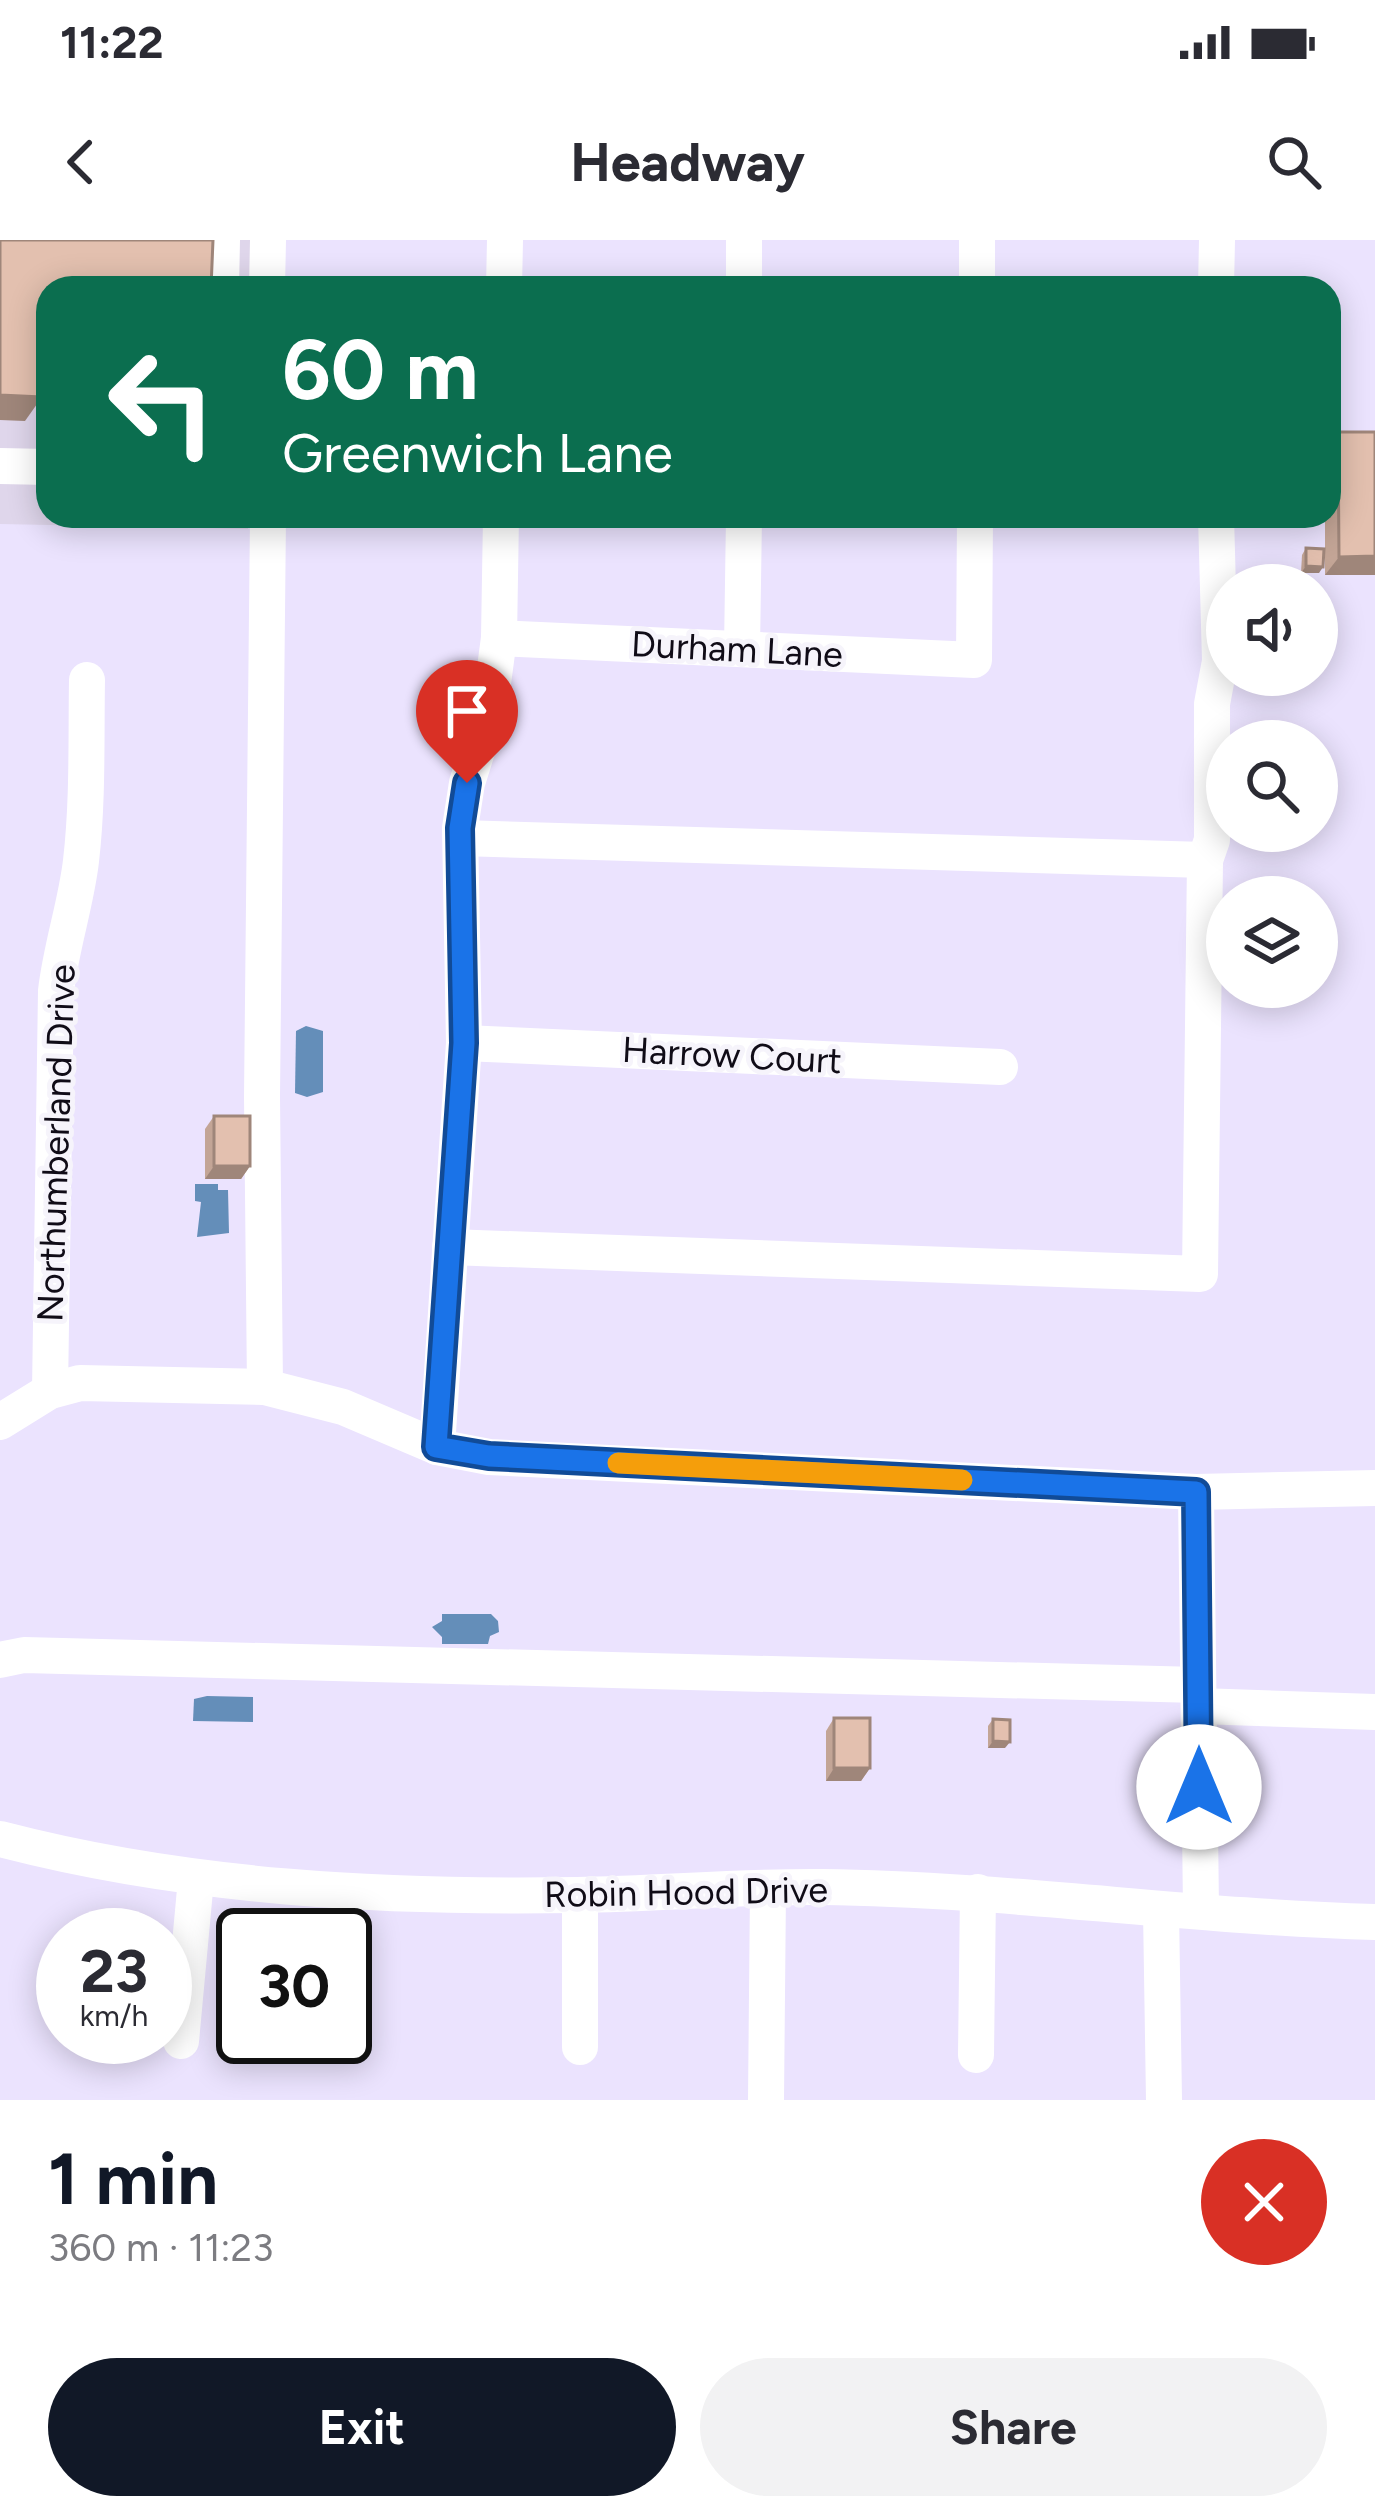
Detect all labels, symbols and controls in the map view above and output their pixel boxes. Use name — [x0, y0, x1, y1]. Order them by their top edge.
text: 11:22 — [60, 15, 164, 69]
icon: back — [48, 129, 114, 195]
icon: search — [1261, 129, 1327, 195]
text: Headway — [570, 130, 805, 195]
text: 60 m — [282, 319, 478, 420]
icon: left — [84, 324, 240, 480]
text: Greenwich Lane — [282, 421, 673, 486]
map controls — [1206, 564, 1338, 1008]
button: sound — [1206, 564, 1338, 696]
street label: Durham Lane — [630, 622, 844, 676]
pin — [416, 660, 518, 783]
icon: arrive — [434, 678, 500, 744]
button: search — [1206, 720, 1338, 852]
button: layers — [1206, 876, 1338, 1008]
street label: Northumberland Drive — [28, 963, 84, 1323]
street label: Harrow Court — [621, 1028, 843, 1082]
position arrow — [1136, 1724, 1262, 1850]
street label: Robin Hood Drive — [544, 1868, 828, 1916]
speed limit sign: 30 — [216, 1908, 372, 2064]
text: 23 — [80, 1935, 148, 2007]
text: km/h — [80, 1997, 148, 2034]
text: 1 min — [48, 2136, 218, 2222]
button: close — [1201, 2139, 1327, 2265]
text: 360 m · 11:23 — [48, 2224, 273, 2271]
button: Exit — [48, 2358, 676, 2496]
button: Share — [700, 2358, 1327, 2496]

